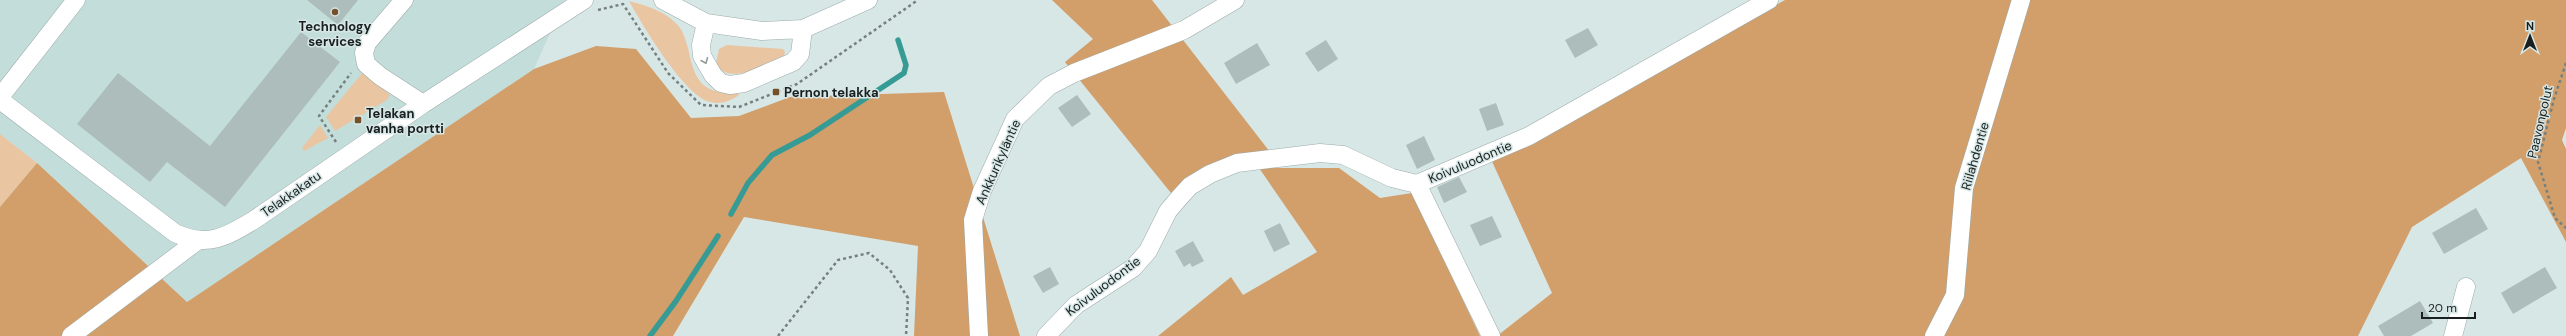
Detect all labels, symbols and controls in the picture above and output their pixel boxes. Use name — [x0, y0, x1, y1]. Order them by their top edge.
marker: Technology services — [330, 7, 340, 17]
north arrow — [2510, 16, 2550, 56]
place label: Technology services — [299, 18, 372, 50]
text: N — [2526, 19, 2534, 33]
one-way arrow — [700, 57, 708, 64]
place label: Pernon telakka — [784, 84, 879, 101]
street label: Paavonpolut — [2523, 84, 2557, 160]
marker: Pernon telakka — [771, 87, 781, 97]
place label: Telakan vanha portti — [366, 105, 444, 137]
marker: Telakan vanha portti — [353, 115, 363, 125]
street label: Ankkurikyläntie — [972, 117, 1024, 207]
street label: Riilahdentie — [1957, 120, 1993, 192]
street label: Koivuluodontie — [1426, 137, 1514, 187]
street label: Telakkakatu — [258, 167, 324, 221]
street label: Koivuluodontie — [1062, 252, 1144, 320]
scale bar — [2422, 294, 2475, 320]
text: 20 m — [2428, 300, 2457, 316]

